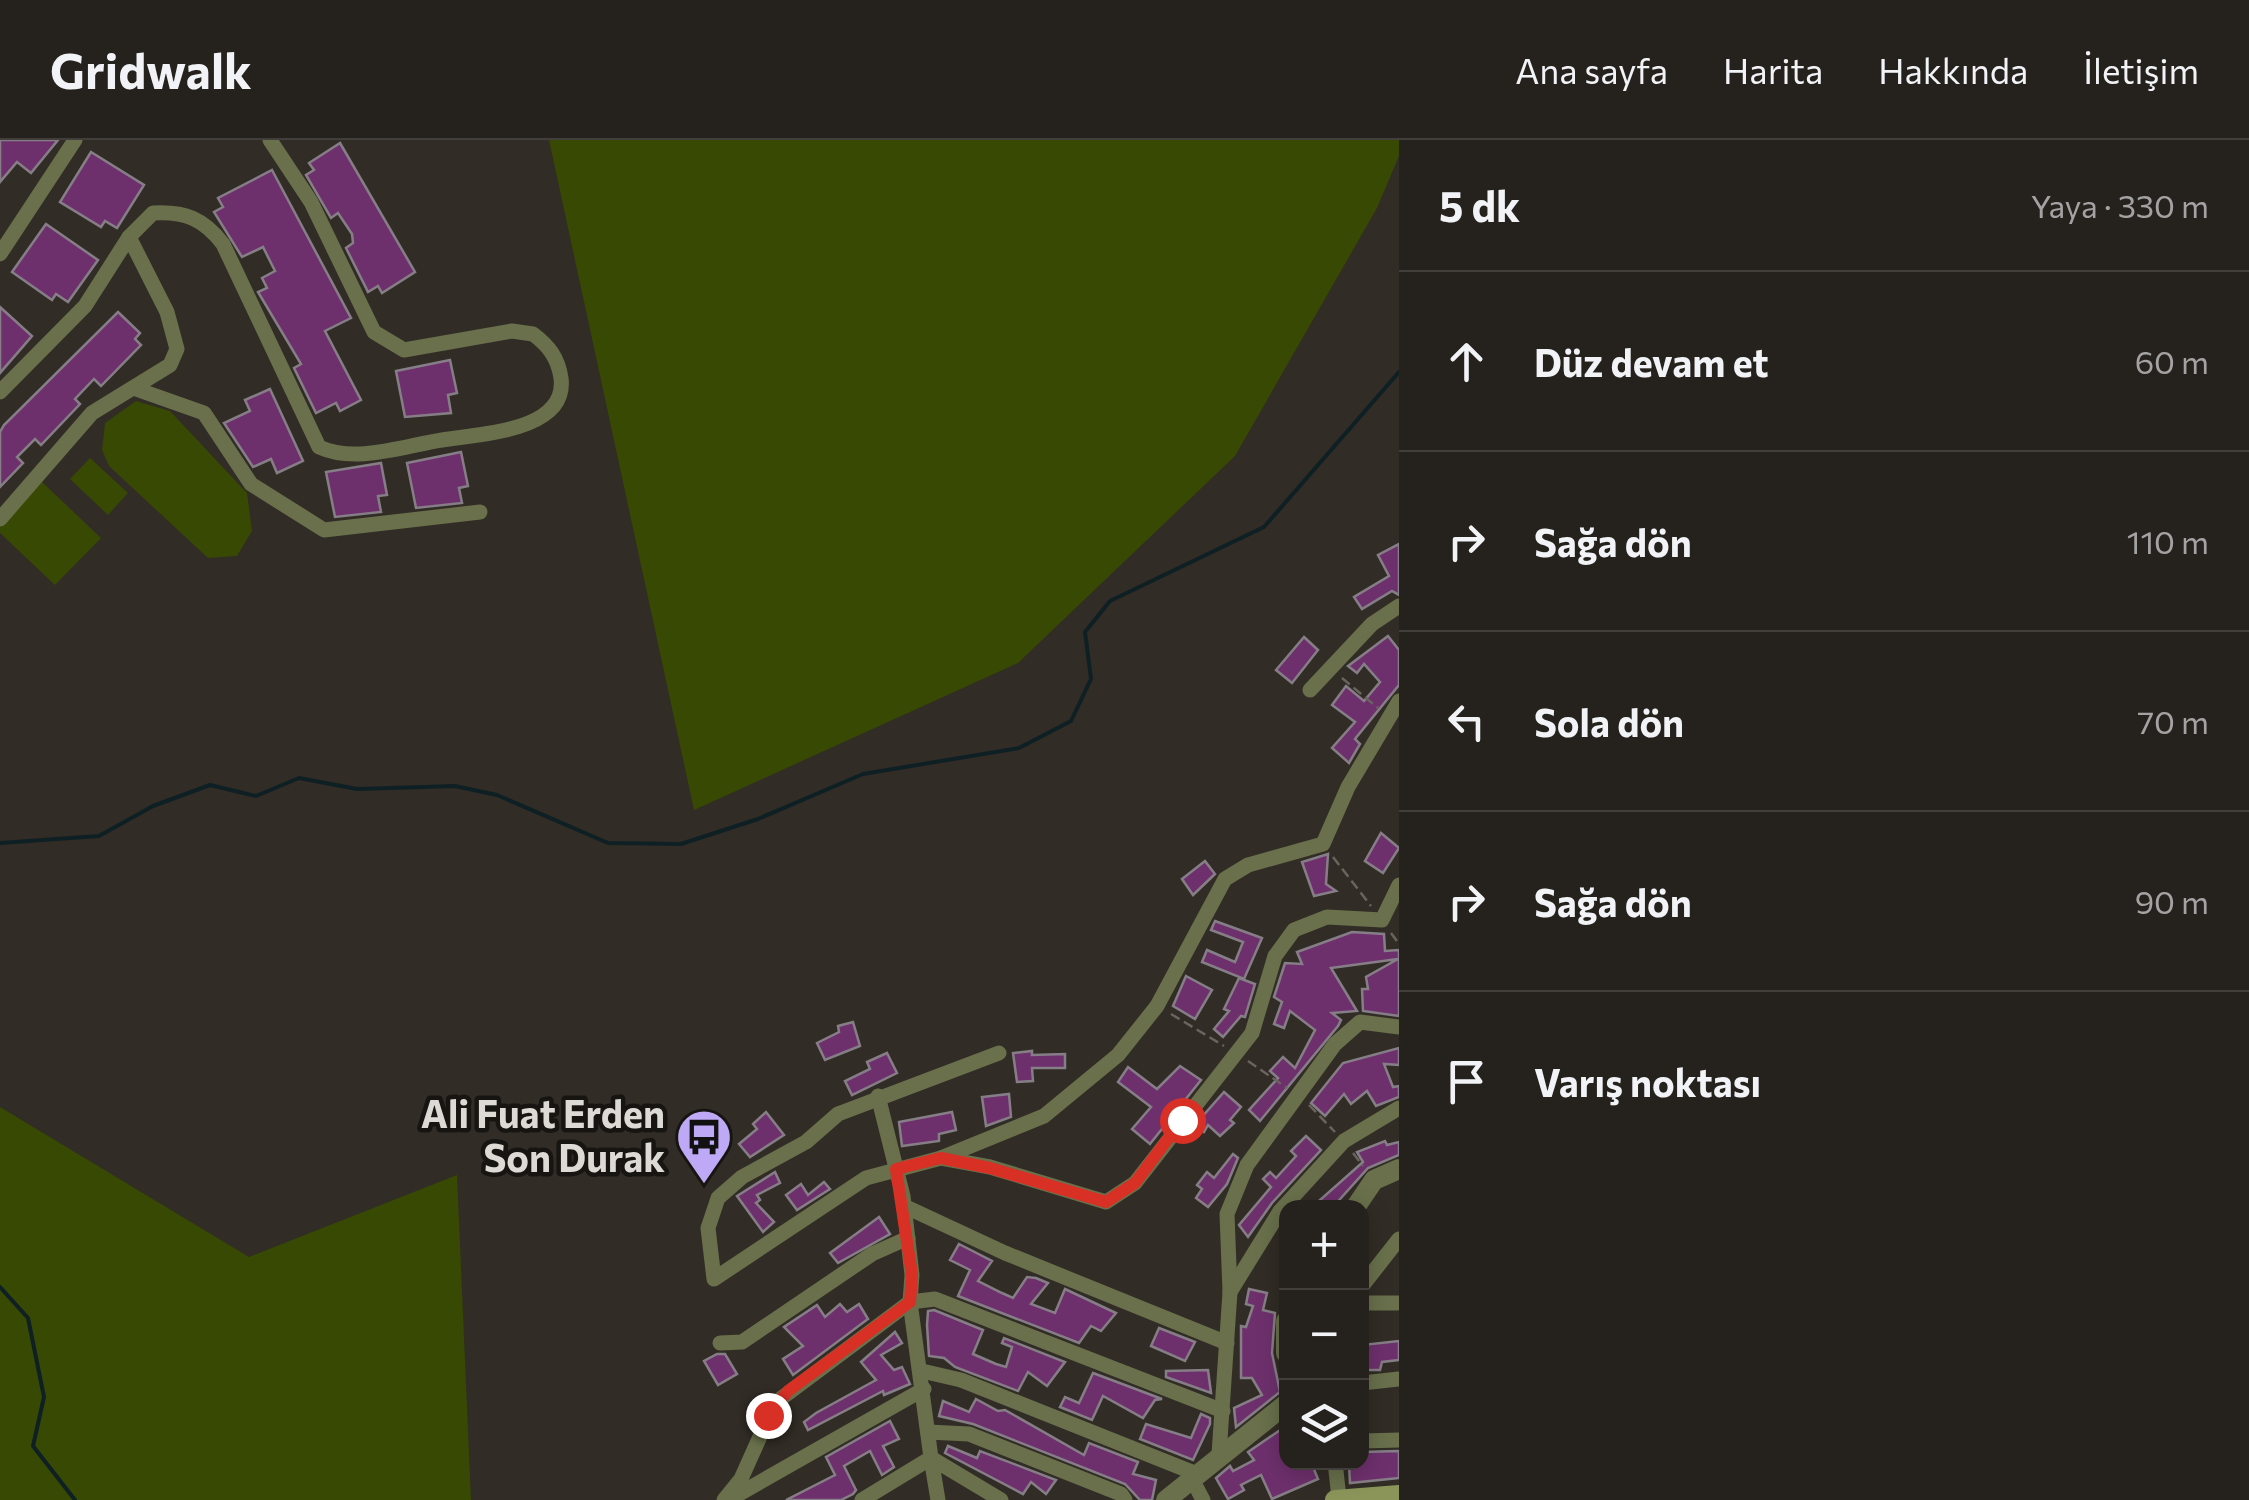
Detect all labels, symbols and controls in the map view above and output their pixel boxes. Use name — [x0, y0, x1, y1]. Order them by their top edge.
text: Gridwalk — [50, 40, 252, 99]
text: Ana sayfa — [1515, 48, 1668, 91]
text: Harita — [1723, 48, 1823, 91]
text: Hakkında — [1878, 48, 2028, 91]
text: İletişim — [2083, 48, 2199, 91]
text: 5 dk — [1439, 179, 1520, 231]
text: Yaya · 330 m — [2031, 185, 2209, 225]
icon: ahead — [1439, 334, 1494, 389]
text: Düz devam et — [1534, 338, 1769, 385]
text: 60 m — [2135, 341, 2209, 381]
icon: right — [1439, 514, 1494, 569]
text: Sağa dön — [1534, 518, 1692, 565]
text: 110 m — [2127, 521, 2209, 561]
icon: left — [1439, 694, 1494, 749]
text: Sola dön — [1534, 698, 1684, 745]
text: 70 m — [2137, 701, 2209, 741]
icon: right — [1439, 874, 1494, 929]
text: Sağa dön — [1534, 878, 1692, 925]
text: 90 m — [2135, 881, 2209, 921]
icon: arrive — [1439, 1054, 1494, 1109]
text: Varış noktası — [1534, 1058, 1761, 1105]
place label: Ali Fuat Erden Son Durak — [421, 1089, 665, 1180]
route start — [1160, 1098, 1206, 1144]
bus stop icon: Ali Fuat Erden Son Durak — [674, 1107, 734, 1186]
map controls — [1279, 1200, 1369, 1470]
button: + — [1279, 1200, 1369, 1290]
button: − — [1279, 1290, 1369, 1380]
button: layers — [1279, 1380, 1369, 1470]
route end — [746, 1393, 792, 1439]

